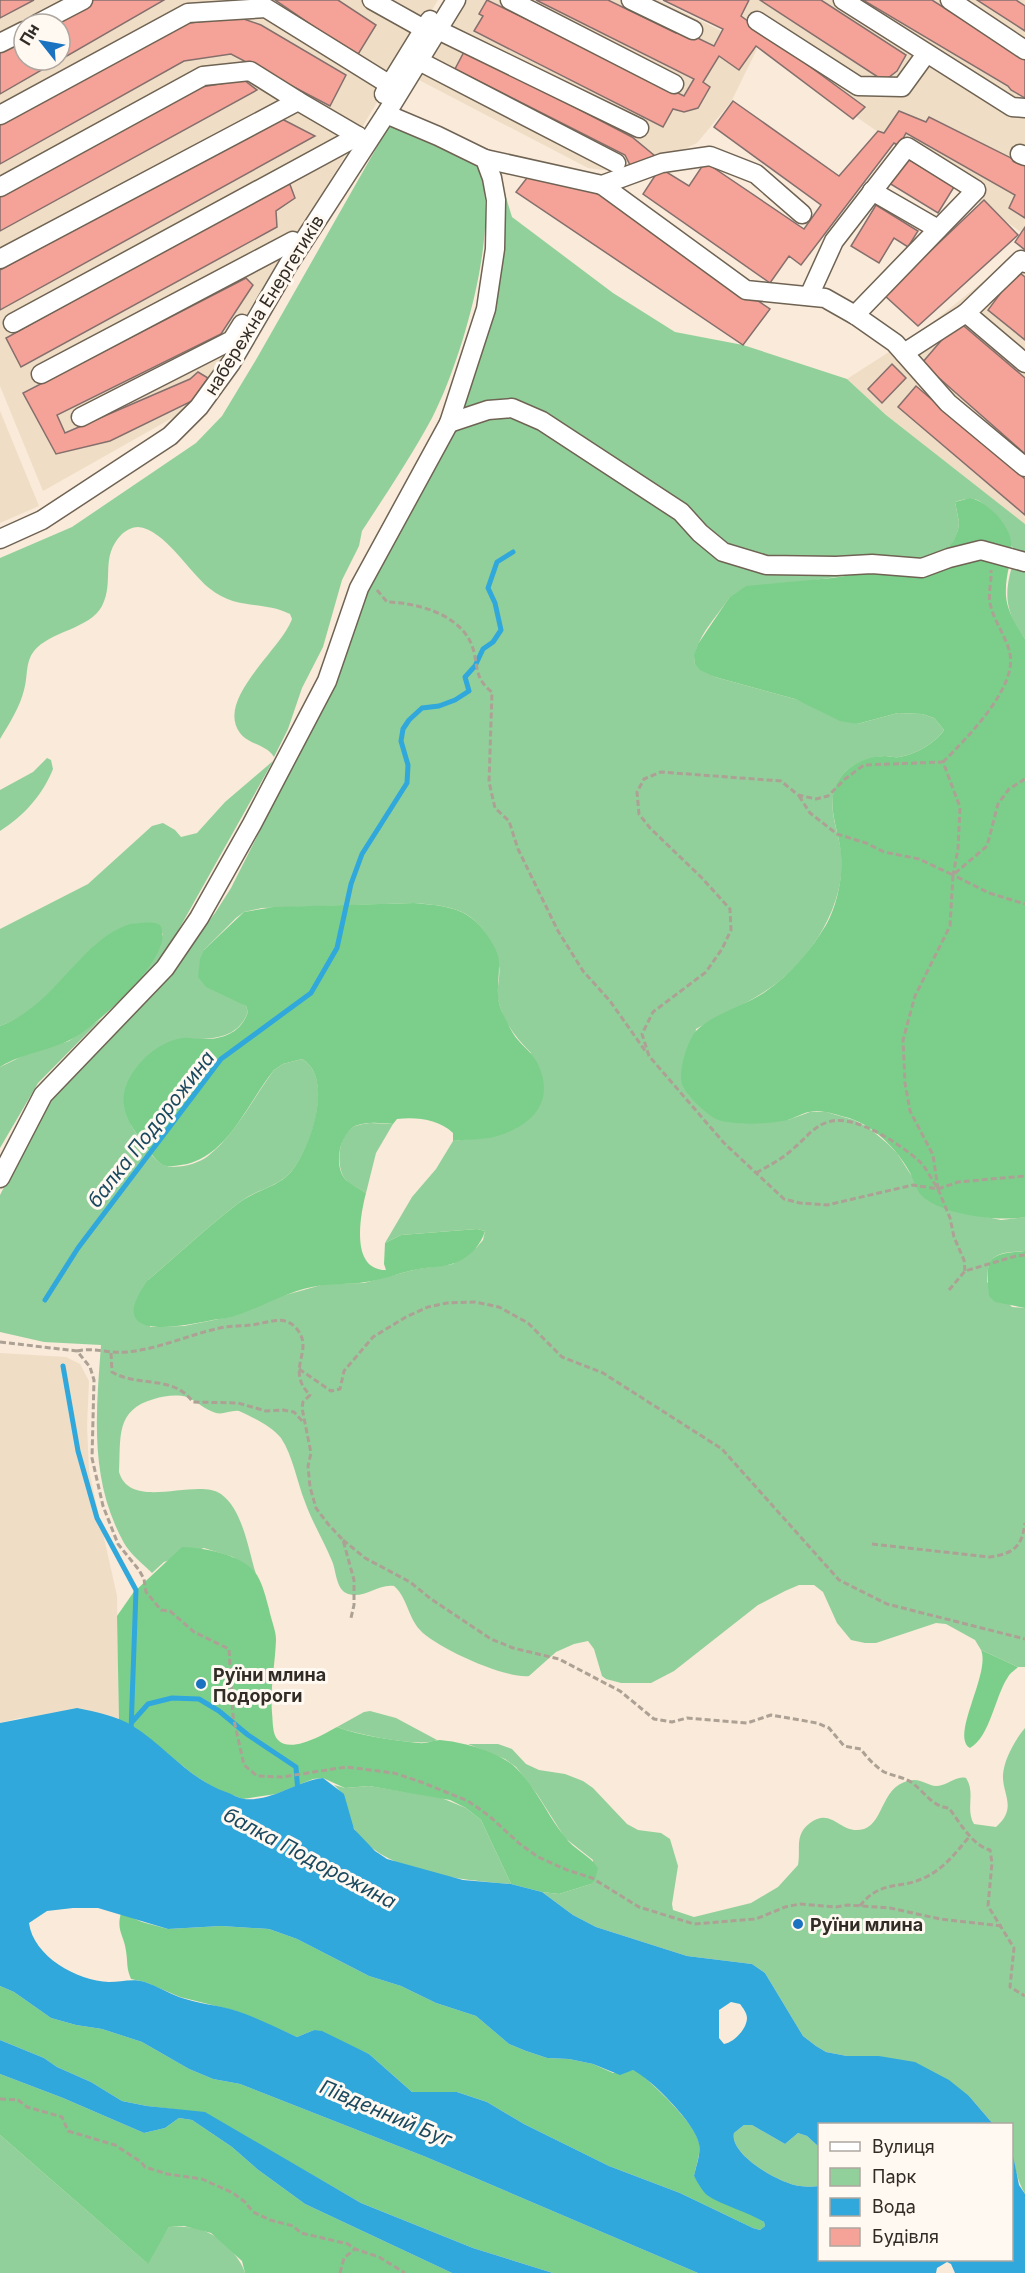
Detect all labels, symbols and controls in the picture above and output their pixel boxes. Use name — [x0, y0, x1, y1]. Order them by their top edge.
north arrow — [12, 12, 72, 72]
text: Пн — [15, 20, 43, 49]
street label: набережна Енергетиків — [200, 211, 328, 399]
water label: балка Подорожина — [82, 1046, 220, 1212]
place label: Руїни млина Подороги — [213, 1664, 326, 1706]
marker: Руїни млина Подороги — [194, 1677, 208, 1691]
water label: балка Подорожина — [220, 1802, 400, 1914]
place label: Руїни млина — [810, 1914, 923, 1935]
marker: Руїни млина — [791, 1917, 805, 1931]
water label: Південний Буг — [316, 2074, 457, 2152]
legend — [818, 2123, 1013, 2261]
text: Вулиця — [872, 2136, 935, 2157]
text: Парк — [872, 2166, 917, 2187]
text: Вода — [872, 2196, 916, 2217]
text: Будівля — [872, 2226, 939, 2247]

